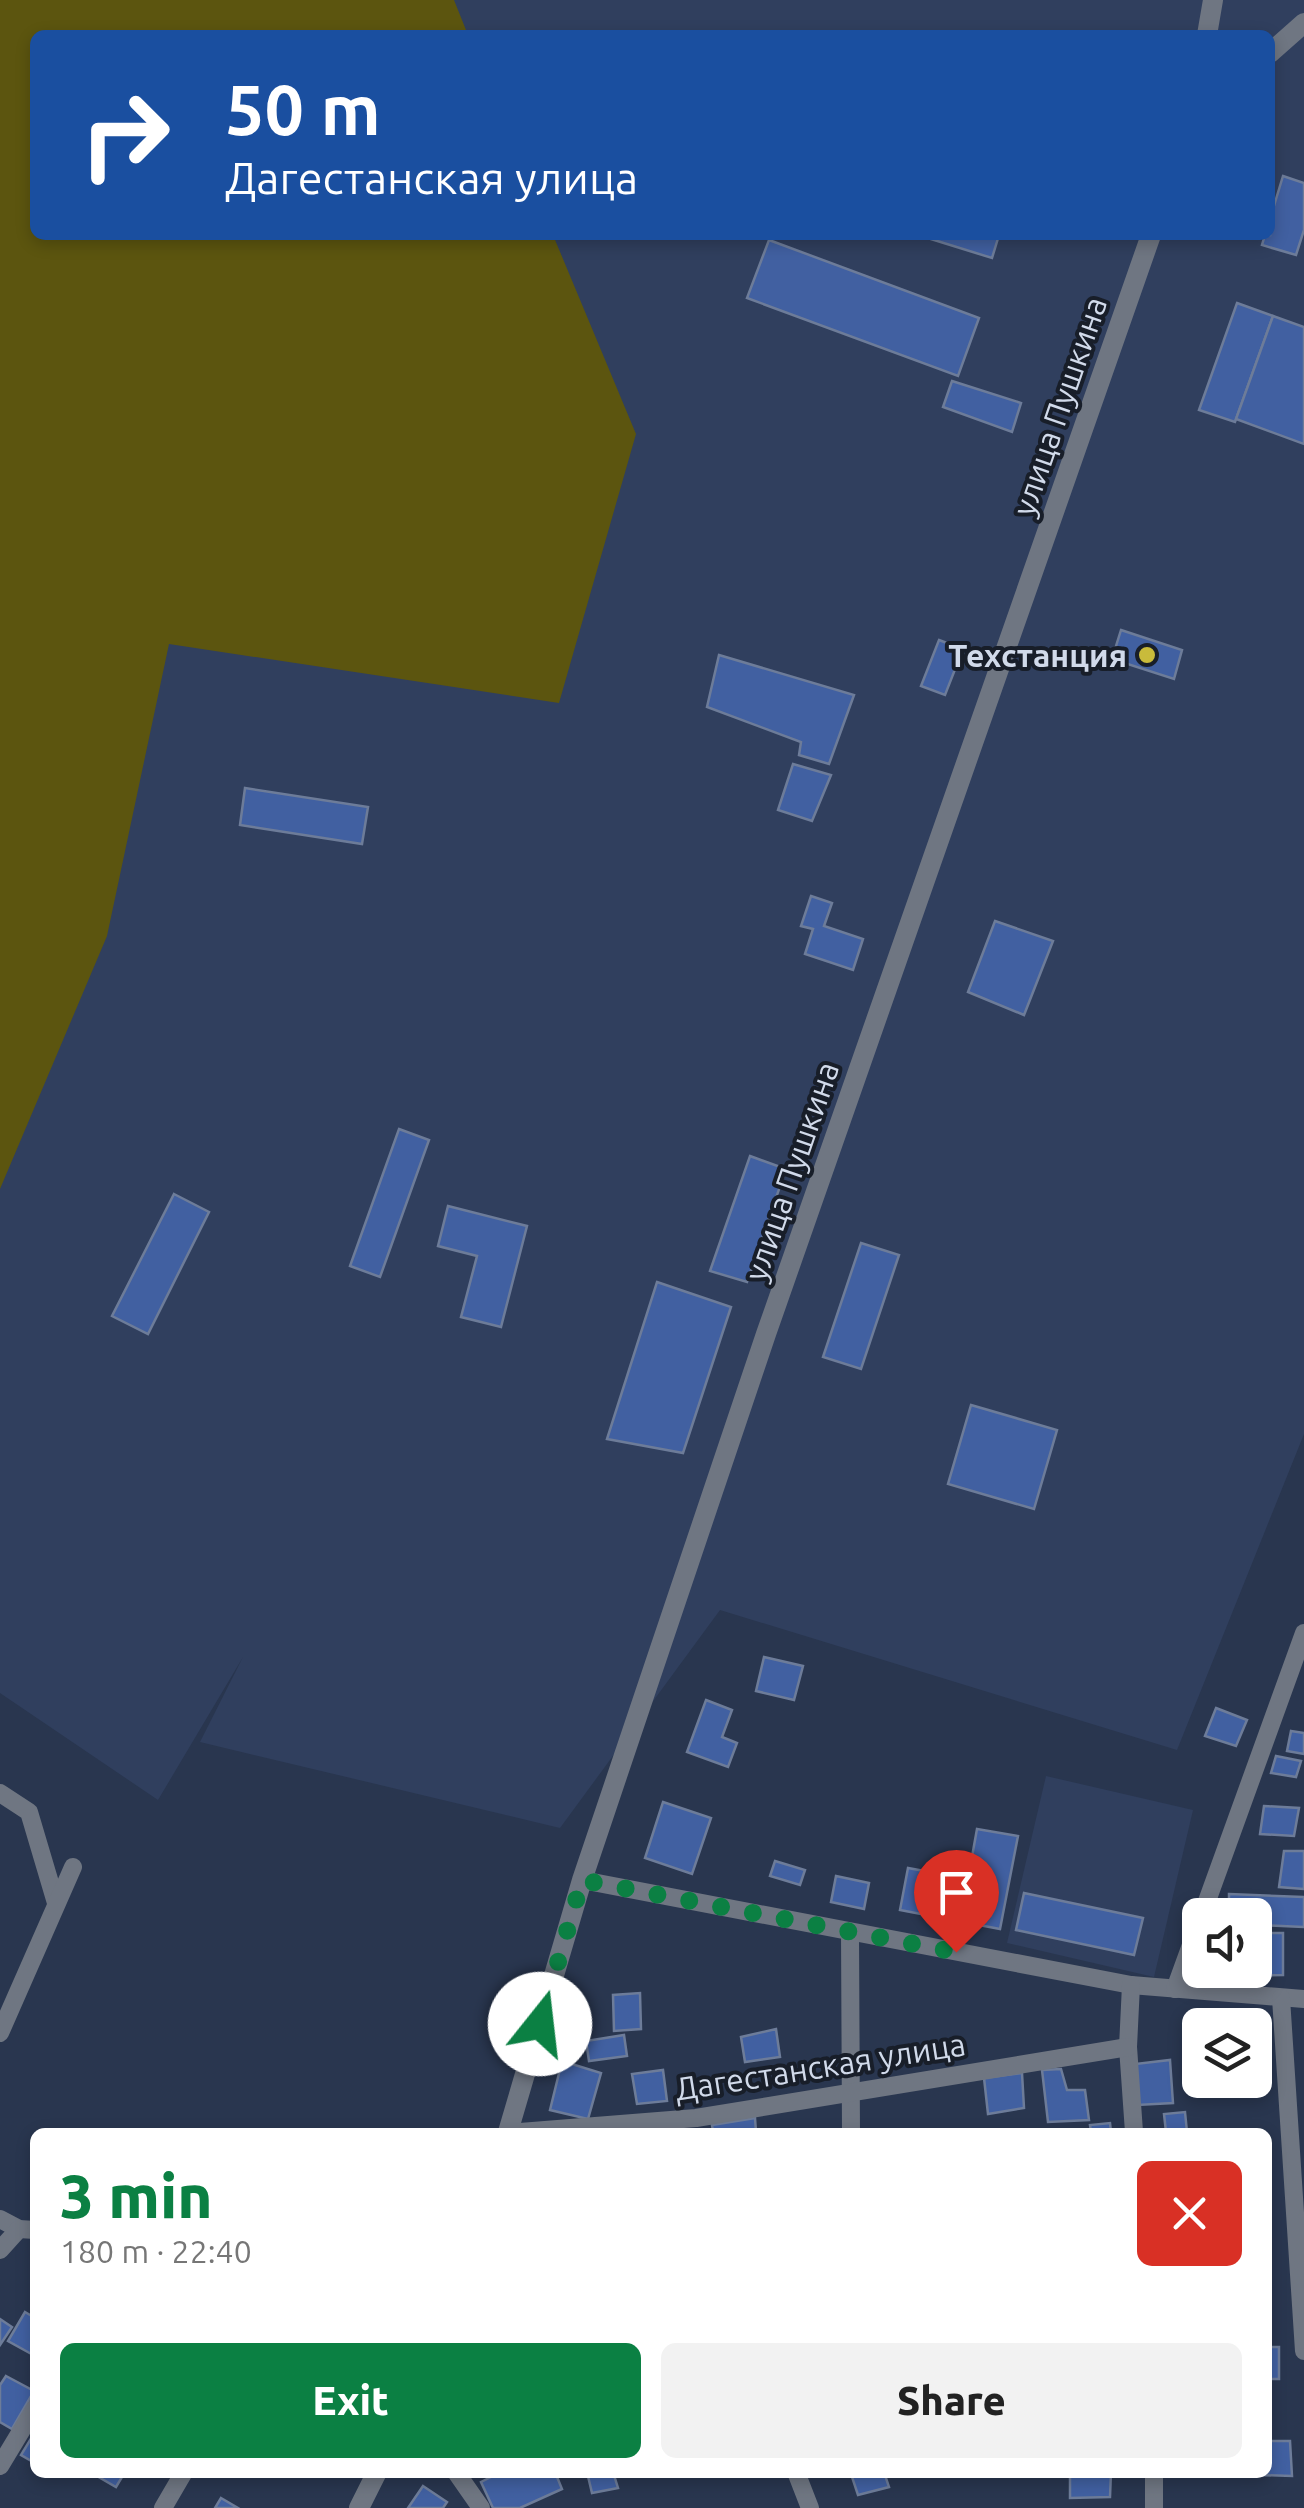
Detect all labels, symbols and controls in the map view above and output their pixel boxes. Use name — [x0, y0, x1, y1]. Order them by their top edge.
icon: right — [60, 70, 190, 200]
text: 50 m — [225, 70, 381, 148]
text: Дагестанская улица — [225, 152, 638, 203]
street label: улица Пушкина — [1005, 292, 1113, 520]
place label: Техстанция — [948, 637, 1127, 673]
marker: Техстанция — [1136, 644, 1158, 666]
street label: улица Пушкина — [737, 1057, 845, 1285]
pin — [914, 1850, 999, 1953]
icon: arrive — [929, 1865, 984, 1920]
map controls — [1182, 1898, 1272, 2098]
button: sound — [1182, 1898, 1272, 1988]
position arrow — [488, 1972, 592, 2076]
button: layers — [1182, 2008, 1272, 2098]
street label: Дагестанская улица — [672, 2025, 968, 2107]
button: close — [1137, 2161, 1242, 2266]
text: 3 min — [60, 2162, 213, 2229]
text: 180 m · 22:40 — [60, 2233, 252, 2269]
button: Exit — [60, 2343, 641, 2458]
button: Share — [661, 2343, 1242, 2458]

